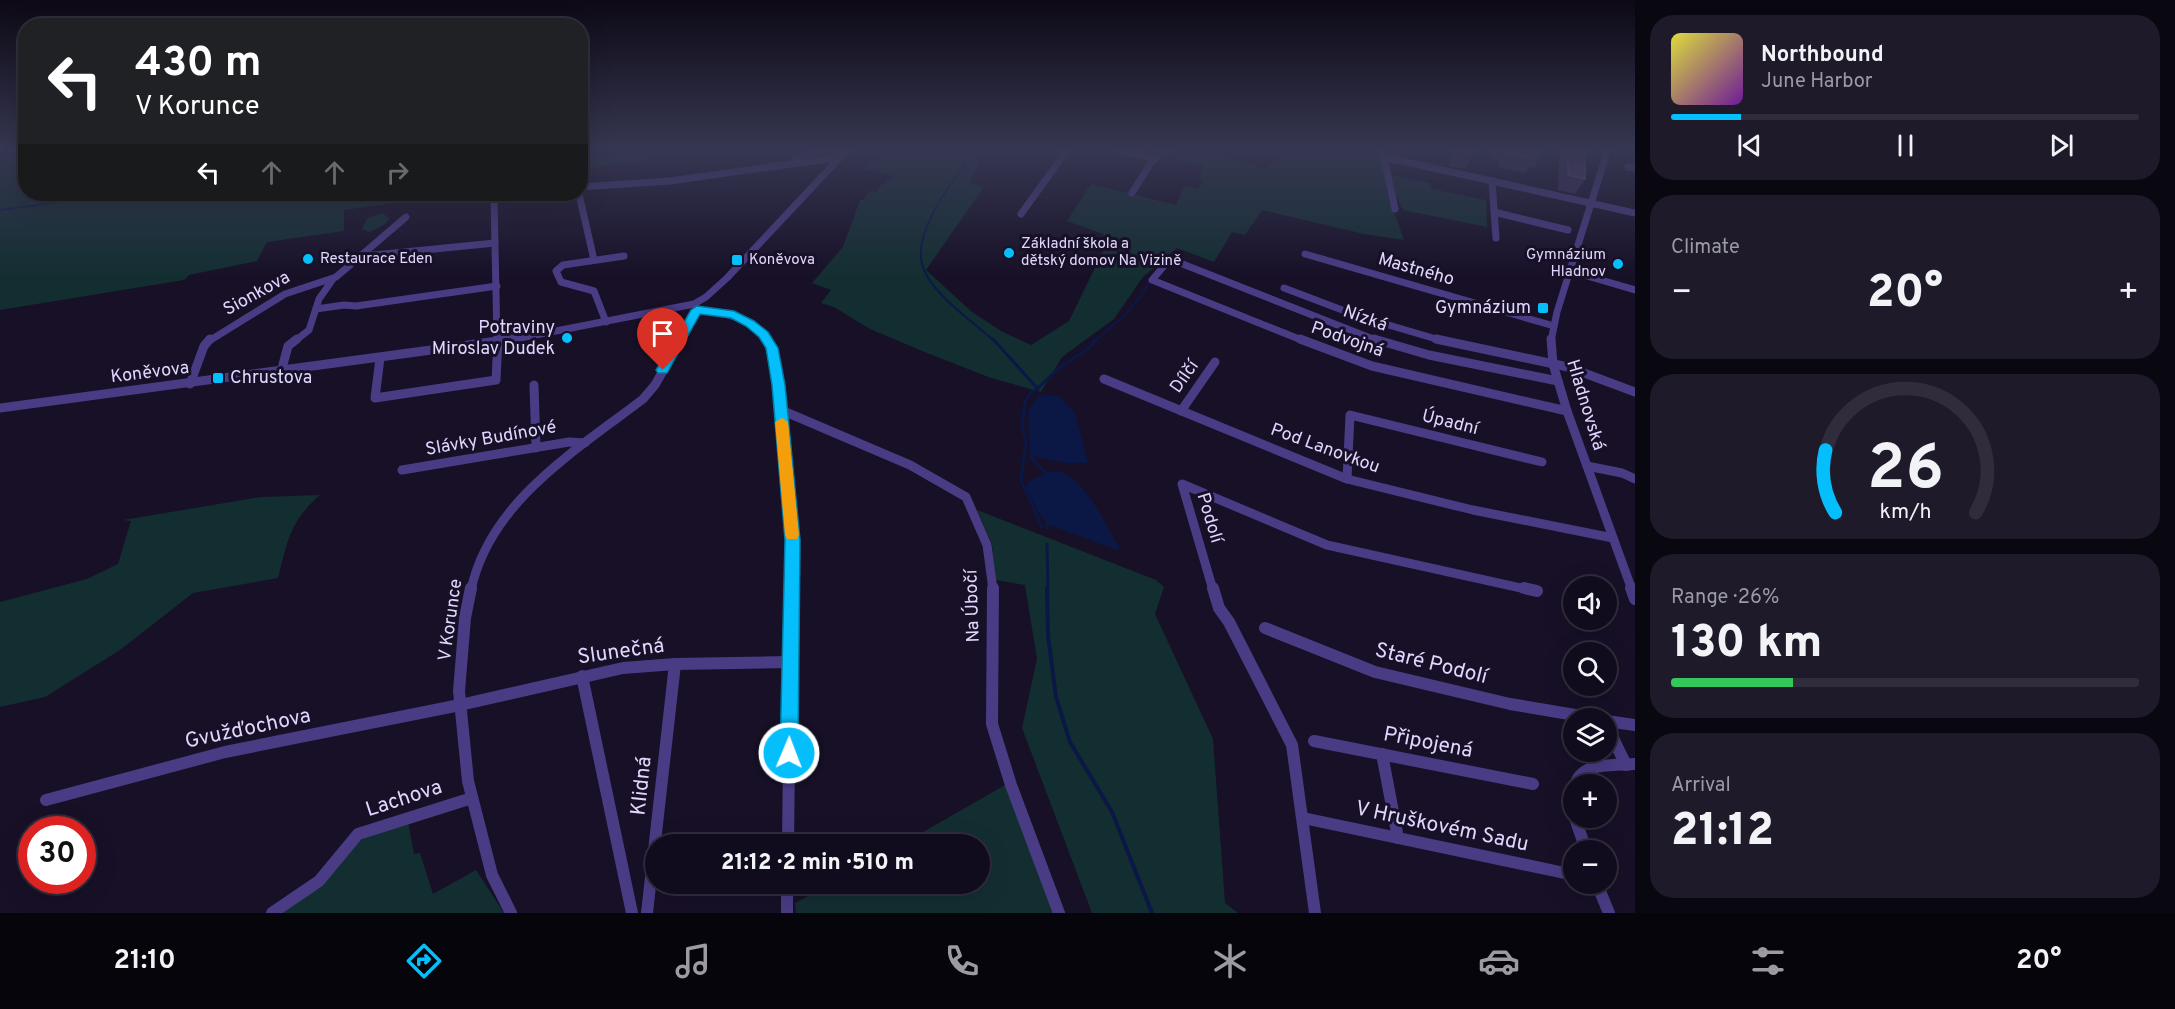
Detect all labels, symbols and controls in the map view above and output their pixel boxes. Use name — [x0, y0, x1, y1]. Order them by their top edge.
text: 430 m — [135, 38, 261, 91]
icon: left — [36, 42, 114, 120]
text: Northbound — [1761, 42, 1884, 69]
text: June Harbor — [1761, 69, 1873, 95]
text: V Korunce — [135, 90, 259, 124]
icon: previous — [1733, 129, 1766, 162]
icon: pause — [1889, 129, 1922, 162]
icon: next — [2045, 129, 2078, 162]
icon: left — [192, 156, 225, 189]
icon: ahead — [255, 156, 288, 189]
icon: ahead — [318, 156, 351, 189]
icon: right — [381, 156, 414, 189]
place label: Základní škola a dětský domov Na Vizině — [1021, 235, 1181, 271]
text: Climate — [1671, 235, 1740, 261]
marker: Základní škola a dětský domov Na Vizině — [1002, 246, 1016, 260]
place label: Gymnázium Hladnov — [1526, 246, 1606, 282]
street label: Mastného — [1375, 248, 1457, 292]
place label: Restaurace Eden — [320, 250, 433, 269]
place label: Koněvova — [749, 251, 815, 270]
marker: Restaurace Eden — [301, 252, 315, 266]
marker: Koněvova — [730, 253, 744, 267]
marker: Gymnázium Hladnov — [1611, 257, 1625, 271]
street label: Sionkova — [220, 266, 294, 322]
text: 20° — [1867, 266, 1943, 323]
text: − — [1671, 273, 1692, 315]
text: + — [2118, 273, 2139, 315]
place label: Gymnázium — [1435, 297, 1531, 320]
street label: Nízká — [1340, 300, 1390, 338]
marker: Gymnázium — [1536, 301, 1550, 315]
pin — [637, 308, 688, 370]
place label: Potraviny Miroslav Dudek — [432, 317, 555, 361]
icon: arrive — [646, 317, 679, 350]
street label: Podvojná — [1308, 317, 1386, 363]
marker: Potraviny Miroslav Dudek — [560, 331, 574, 345]
street label: Dílčí — [1166, 355, 1205, 398]
street label: Koněvova — [109, 357, 191, 389]
street label: Hladnovská — [1560, 357, 1610, 453]
place label: Chrustova — [230, 367, 312, 390]
marker: Chrustova — [211, 371, 225, 385]
street label: Úpadní — [1419, 403, 1482, 441]
street label: Slávky Budínové — [424, 416, 558, 462]
street label: Pod Lanovkou — [1267, 419, 1383, 479]
text: 26 — [1867, 433, 1943, 512]
street label: Podolí — [1191, 490, 1228, 547]
text: km/h — [1879, 500, 1931, 527]
street label: Na Úbočí — [958, 568, 986, 643]
map controls — [1563, 576, 1617, 894]
button: sound — [1563, 576, 1617, 630]
street label: V Korunce — [434, 577, 468, 663]
text: Range · 26% — [1671, 585, 1779, 611]
text: 130 km — [1671, 616, 1822, 673]
street label: Slunečná — [576, 633, 666, 671]
street label: Staré Podolí — [1372, 637, 1492, 691]
button: search — [1563, 642, 1617, 696]
street label: Gvužďochova — [183, 703, 313, 755]
button: layers — [1563, 708, 1617, 762]
position arrow — [757, 721, 821, 785]
street label: Připojená — [1381, 721, 1475, 765]
street label: Klidná — [625, 755, 659, 817]
text: Arrival — [1671, 773, 1731, 799]
street label: Lachova — [362, 774, 446, 824]
button: + — [1563, 774, 1617, 828]
street label: V Hruškovém Sadu — [1353, 795, 1531, 859]
text: 21:12 — [1671, 804, 1774, 861]
speed limit sign: 30 — [18, 816, 96, 894]
button: − — [1563, 840, 1617, 894]
text: 21:12 · 2 min · 510 m — [721, 850, 914, 877]
icon: directions — [403, 940, 445, 982]
icon: music — [672, 940, 714, 982]
icon: phone — [941, 940, 983, 982]
icon: climate — [1209, 940, 1251, 982]
icon: car — [1478, 940, 1520, 982]
icon: filters — [1747, 940, 1789, 982]
text: 21:10 — [113, 944, 176, 978]
text: 20° — [2016, 944, 2062, 978]

